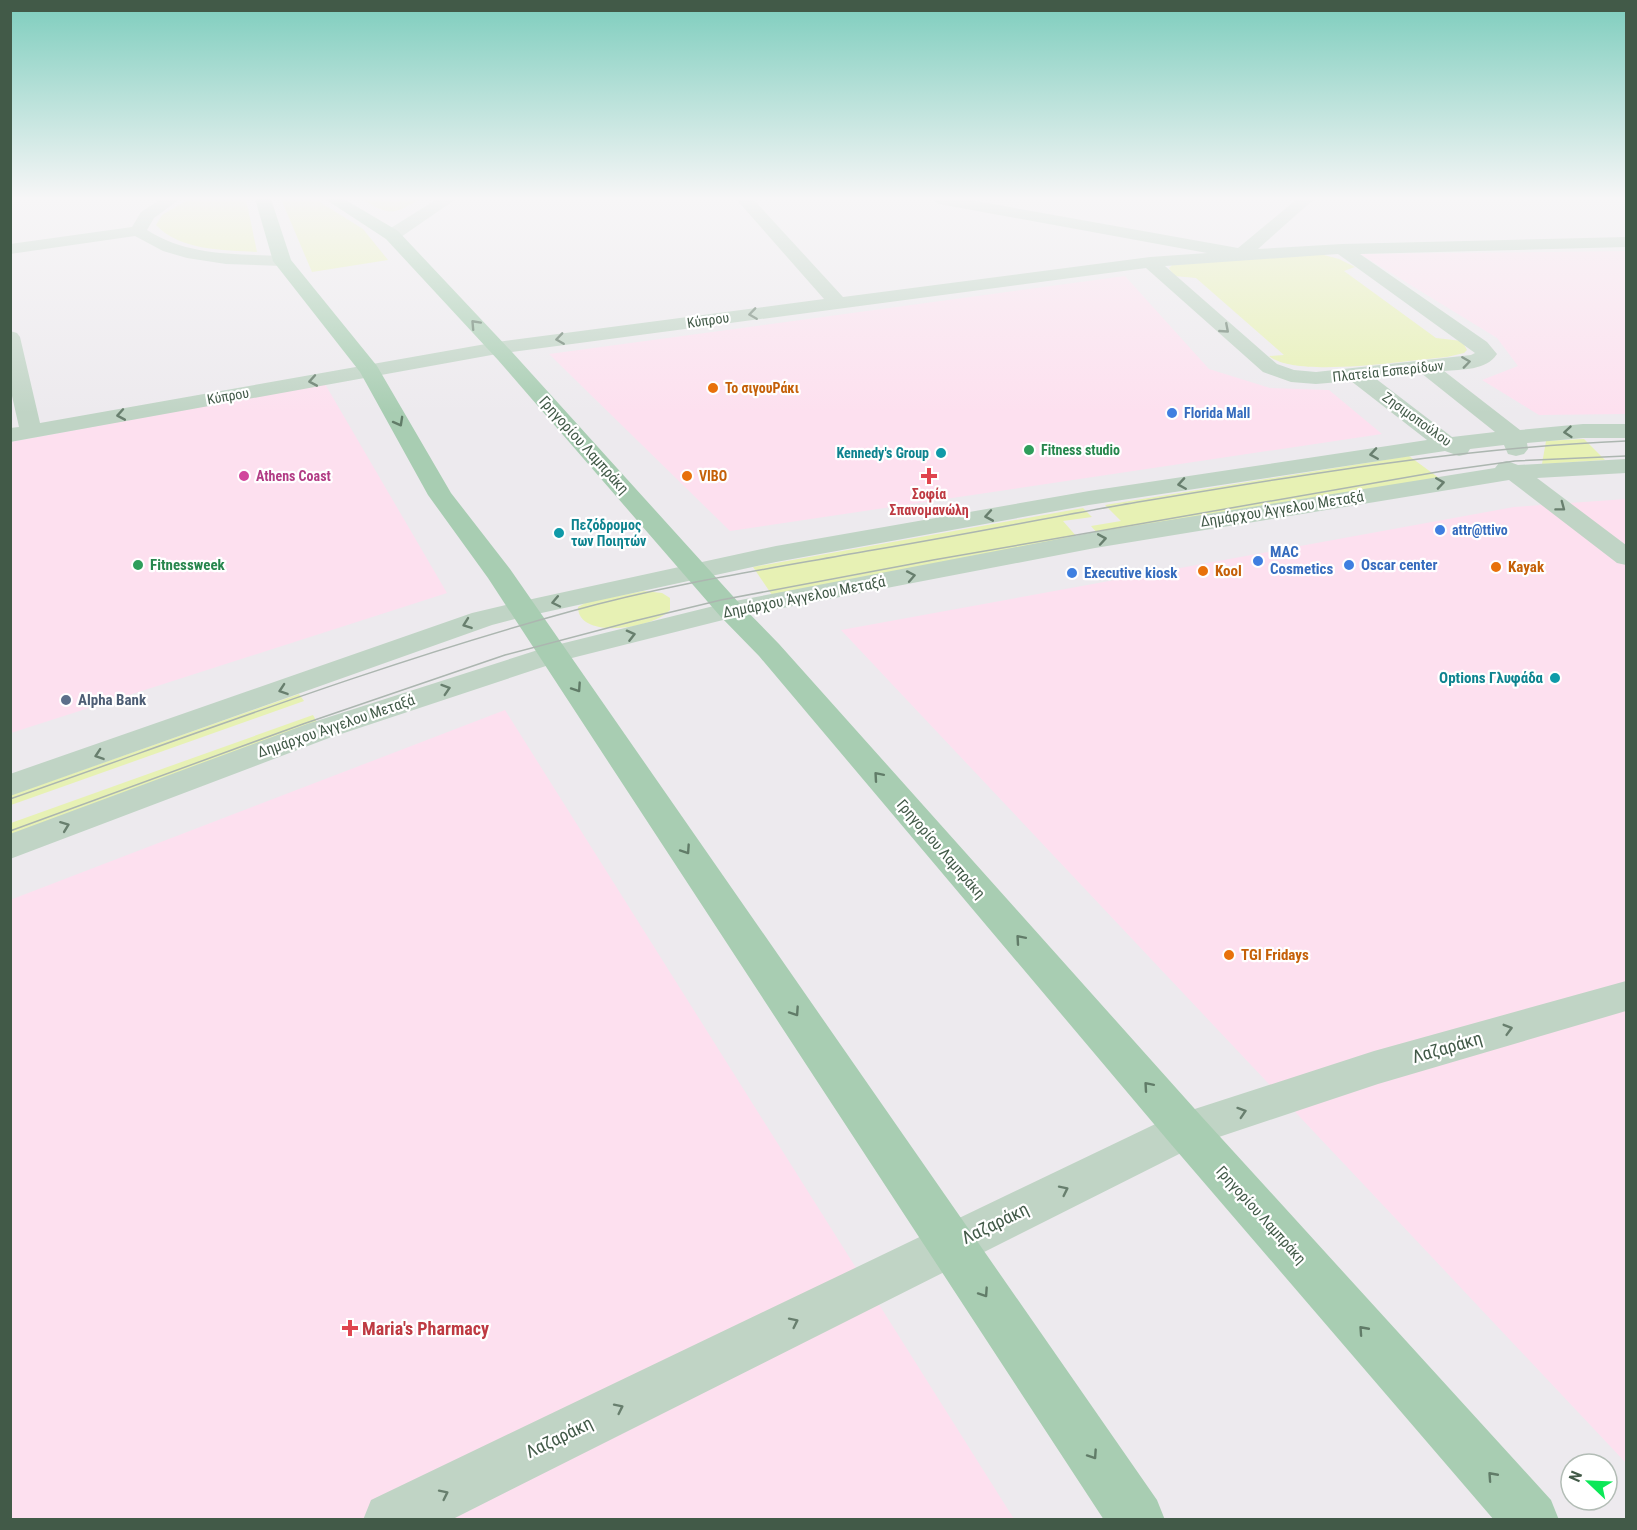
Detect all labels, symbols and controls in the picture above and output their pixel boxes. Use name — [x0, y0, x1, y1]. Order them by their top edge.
one-way arrow — [748, 307, 758, 320]
street label: Κύπρου — [686, 309, 730, 331]
one-way arrow — [471, 320, 482, 331]
one-way arrow — [1218, 322, 1229, 333]
one-way arrow — [555, 333, 564, 345]
street label: Πλατεία Εσπερίδων — [1332, 357, 1444, 385]
one-way arrow — [1461, 357, 1471, 369]
one-way arrow — [308, 374, 318, 387]
place label: Το σιγουΡάκι — [725, 380, 799, 396]
marker: Το σιγουΡάκι — [706, 381, 720, 395]
street label: Κύπρου — [206, 384, 250, 408]
street label: Ζησιμοπούλου — [1379, 389, 1455, 449]
street label: Γρηγορίου Λαμπράκη — [535, 392, 633, 498]
place label: Florida Mall — [1184, 405, 1250, 421]
marker: Florida Mall — [1165, 406, 1179, 420]
one-way arrow — [116, 408, 126, 421]
one-way arrow — [392, 415, 403, 426]
one-way arrow — [1564, 426, 1573, 439]
place label: Fitness studio — [1041, 442, 1120, 458]
marker: Fitness studio — [1022, 443, 1036, 457]
place label: Kennedy's Group — [836, 445, 929, 461]
marker: Kennedy's Group — [934, 446, 948, 460]
one-way arrow — [1370, 448, 1379, 460]
place label: Athens Coast — [256, 468, 331, 484]
place label: VIBO — [699, 468, 727, 484]
marker: Athens Coast — [237, 469, 251, 483]
marker: VIBO — [680, 469, 694, 483]
marker: Σοφία Σπανομανώλη — [922, 469, 936, 483]
one-way arrow — [1177, 477, 1187, 490]
one-way arrow — [1434, 477, 1444, 490]
place label: Σοφία Σπανομανώλη — [889, 486, 969, 518]
street label: Δημάρχου Άγγελου Μεταξά — [1199, 487, 1365, 531]
one-way arrow — [1554, 500, 1565, 511]
one-way arrow — [985, 509, 994, 521]
place label: Πεζόδρομος των Ποιητών — [571, 517, 647, 549]
place label: attr@ttivo — [1452, 522, 1508, 538]
marker: attr@ttivo — [1433, 523, 1447, 537]
marker: Πεζόδρομος των Ποιητών — [552, 526, 566, 540]
one-way arrow — [1097, 533, 1107, 546]
place label: MAC Cosmetics — [1270, 543, 1333, 578]
marker: MAC Cosmetics — [1251, 554, 1265, 568]
place label: Fitnessweek — [150, 556, 226, 574]
place label: Oscar center — [1361, 556, 1437, 574]
marker: Fitnessweek — [131, 558, 145, 572]
marker: Oscar center — [1342, 558, 1356, 572]
place label: Kayak — [1508, 558, 1545, 576]
marker: Kayak — [1489, 560, 1503, 574]
place label: Kool — [1215, 562, 1242, 580]
place label: Executive kiosk — [1084, 564, 1178, 582]
marker: Kool — [1196, 564, 1210, 578]
marker: Executive kiosk — [1065, 566, 1079, 580]
one-way arrow — [906, 570, 916, 583]
street label: Δημάρχου Άγγελου Μεταξά — [721, 572, 887, 622]
one-way arrow — [551, 595, 561, 608]
one-way arrow — [462, 617, 473, 630]
one-way arrow — [626, 630, 636, 643]
place label: Options Γλυφάδα — [1439, 669, 1544, 687]
marker: Options Γλυφάδα — [1548, 671, 1562, 685]
one-way arrow — [570, 681, 581, 692]
one-way arrow — [278, 683, 289, 696]
one-way arrow — [440, 684, 451, 696]
street label: Δημάρχου Άγγελου Μεταξά — [255, 690, 418, 761]
place label: Alpha Bank — [78, 691, 147, 709]
marker: Alpha Bank — [59, 693, 73, 707]
one-way arrow — [94, 747, 105, 760]
one-way arrow — [874, 772, 885, 783]
street label: Γρηγορίου Λαμπράκη — [893, 796, 989, 902]
one-way arrow — [59, 821, 70, 833]
one-way arrow — [679, 843, 690, 854]
one-way arrow — [1016, 935, 1027, 946]
place label: TGI Fridays — [1241, 946, 1309, 964]
marker: TGI Fridays — [1222, 948, 1236, 962]
one-way arrow — [788, 1005, 799, 1016]
one-way arrow — [1503, 1024, 1513, 1037]
street label: Λαζαράκη — [1410, 1027, 1484, 1067]
one-way arrow — [1144, 1082, 1155, 1093]
one-way arrow — [1236, 1106, 1247, 1119]
street label: Γρηγορίου Λαμπράκη — [1212, 1162, 1310, 1268]
one-way arrow — [1057, 1186, 1068, 1198]
street label: Λαζαράκη — [958, 1198, 1032, 1248]
one-way arrow — [977, 1287, 989, 1297]
place label: Maria's Pharmacy — [362, 1318, 489, 1339]
one-way arrow — [788, 1318, 799, 1329]
marker: Maria's Pharmacy — [343, 1321, 357, 1335]
one-way arrow — [1359, 1326, 1370, 1337]
one-way arrow — [613, 1403, 624, 1415]
street label: Λαζαράκη — [522, 1412, 596, 1462]
one-way arrow — [1086, 1449, 1098, 1459]
north arrow — [1559, 1452, 1619, 1512]
text: N — [1565, 1468, 1586, 1485]
one-way arrow — [1488, 1472, 1499, 1483]
one-way arrow — [438, 1489, 449, 1501]

